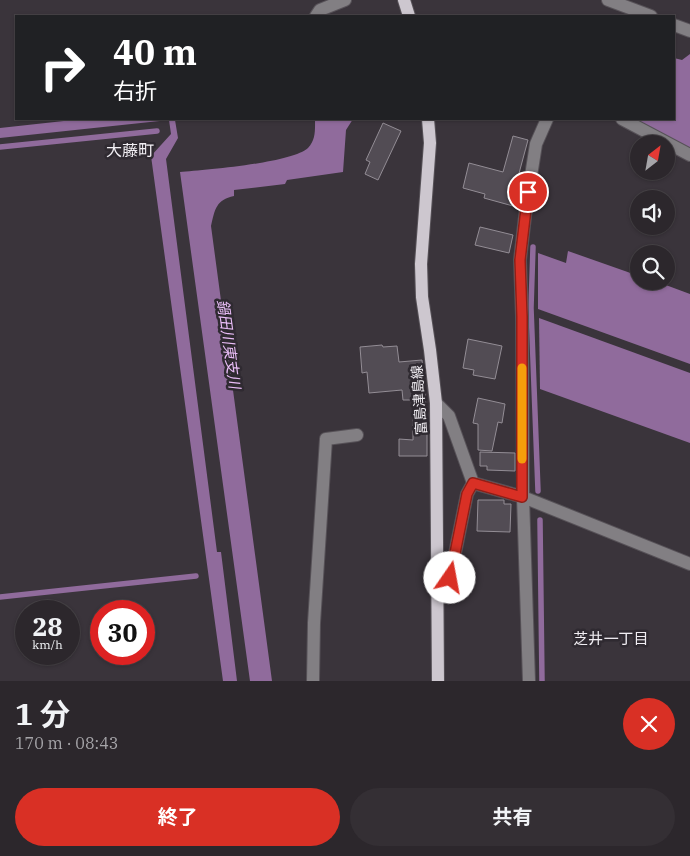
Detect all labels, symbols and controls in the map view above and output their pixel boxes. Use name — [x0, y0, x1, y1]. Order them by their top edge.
text: 40 m — [113, 29, 197, 75]
icon: right — [30, 35, 95, 100]
text: 右折 — [113, 76, 157, 105]
north arrow — [630, 135, 675, 180]
map controls — [630, 135, 675, 290]
district label: 大藤町 — [106, 140, 154, 160]
pin — [507, 171, 549, 213]
icon: arrive — [514, 178, 542, 206]
button: sound — [630, 190, 675, 235]
button: search — [630, 245, 675, 290]
water label: 鍋田川東支川 — [213, 298, 245, 392]
street label: 富島津島線 — [408, 364, 430, 436]
position arrow — [423, 551, 475, 603]
speed limit sign: 30 — [90, 600, 155, 665]
text: 28 — [32, 610, 63, 643]
district label: 芝井一丁目 — [573, 629, 649, 648]
text: km/h — [32, 637, 63, 652]
text: 1 分 — [15, 694, 70, 733]
button: close — [623, 698, 675, 750]
text: 170 m · 08:43 — [15, 733, 118, 753]
button: 終了 — [15, 788, 340, 846]
button: 共有 — [350, 788, 675, 846]

